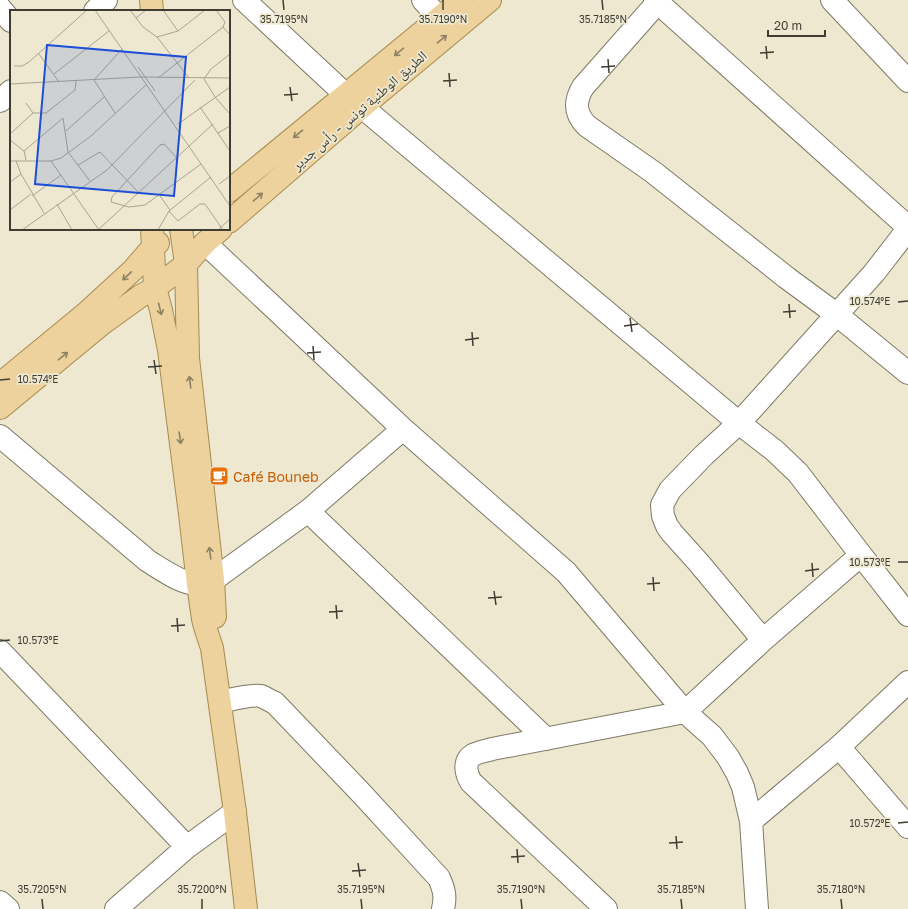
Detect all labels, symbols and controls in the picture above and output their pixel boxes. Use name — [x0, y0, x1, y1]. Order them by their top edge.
inset map — [10, 10, 230, 230]
scale bar — [768, 12, 825, 38]
text: 35.7195°N — [260, 13, 308, 25]
text: 35.7190°N — [419, 13, 467, 25]
text: 35.7185°N — [579, 13, 627, 25]
text: 20 m — [774, 18, 802, 33]
one-way arrow — [437, 35, 448, 44]
street label: الطريق الوطنية تونس - رأس جدير — [287, 47, 431, 175]
one-way arrow — [393, 47, 404, 56]
one-way arrow — [293, 130, 304, 139]
one-way arrow — [253, 192, 264, 201]
one-way arrow — [121, 271, 132, 280]
text: 10.574°E — [850, 295, 890, 307]
one-way arrow — [157, 302, 165, 315]
one-way arrow — [57, 352, 68, 361]
text: 10.574°E — [18, 373, 58, 385]
one-way arrow — [187, 376, 194, 389]
one-way arrow — [176, 431, 184, 444]
cafe icon: Café Bouneb — [208, 465, 230, 487]
place label: Café Bouneb — [233, 468, 319, 485]
one-way arrow — [206, 547, 214, 560]
text: 10.573°E — [850, 556, 891, 568]
text: 10.573°E — [18, 634, 59, 646]
text: 10.572°E — [850, 817, 890, 829]
text: 35.7205°N — [17, 883, 67, 895]
text: 35.7200°N — [177, 883, 227, 895]
text: 35.7195°N — [337, 883, 385, 895]
text: 35.7190°N — [497, 883, 545, 895]
text: 35.7185°N — [657, 883, 705, 895]
text: 35.7180°N — [817, 883, 865, 895]

